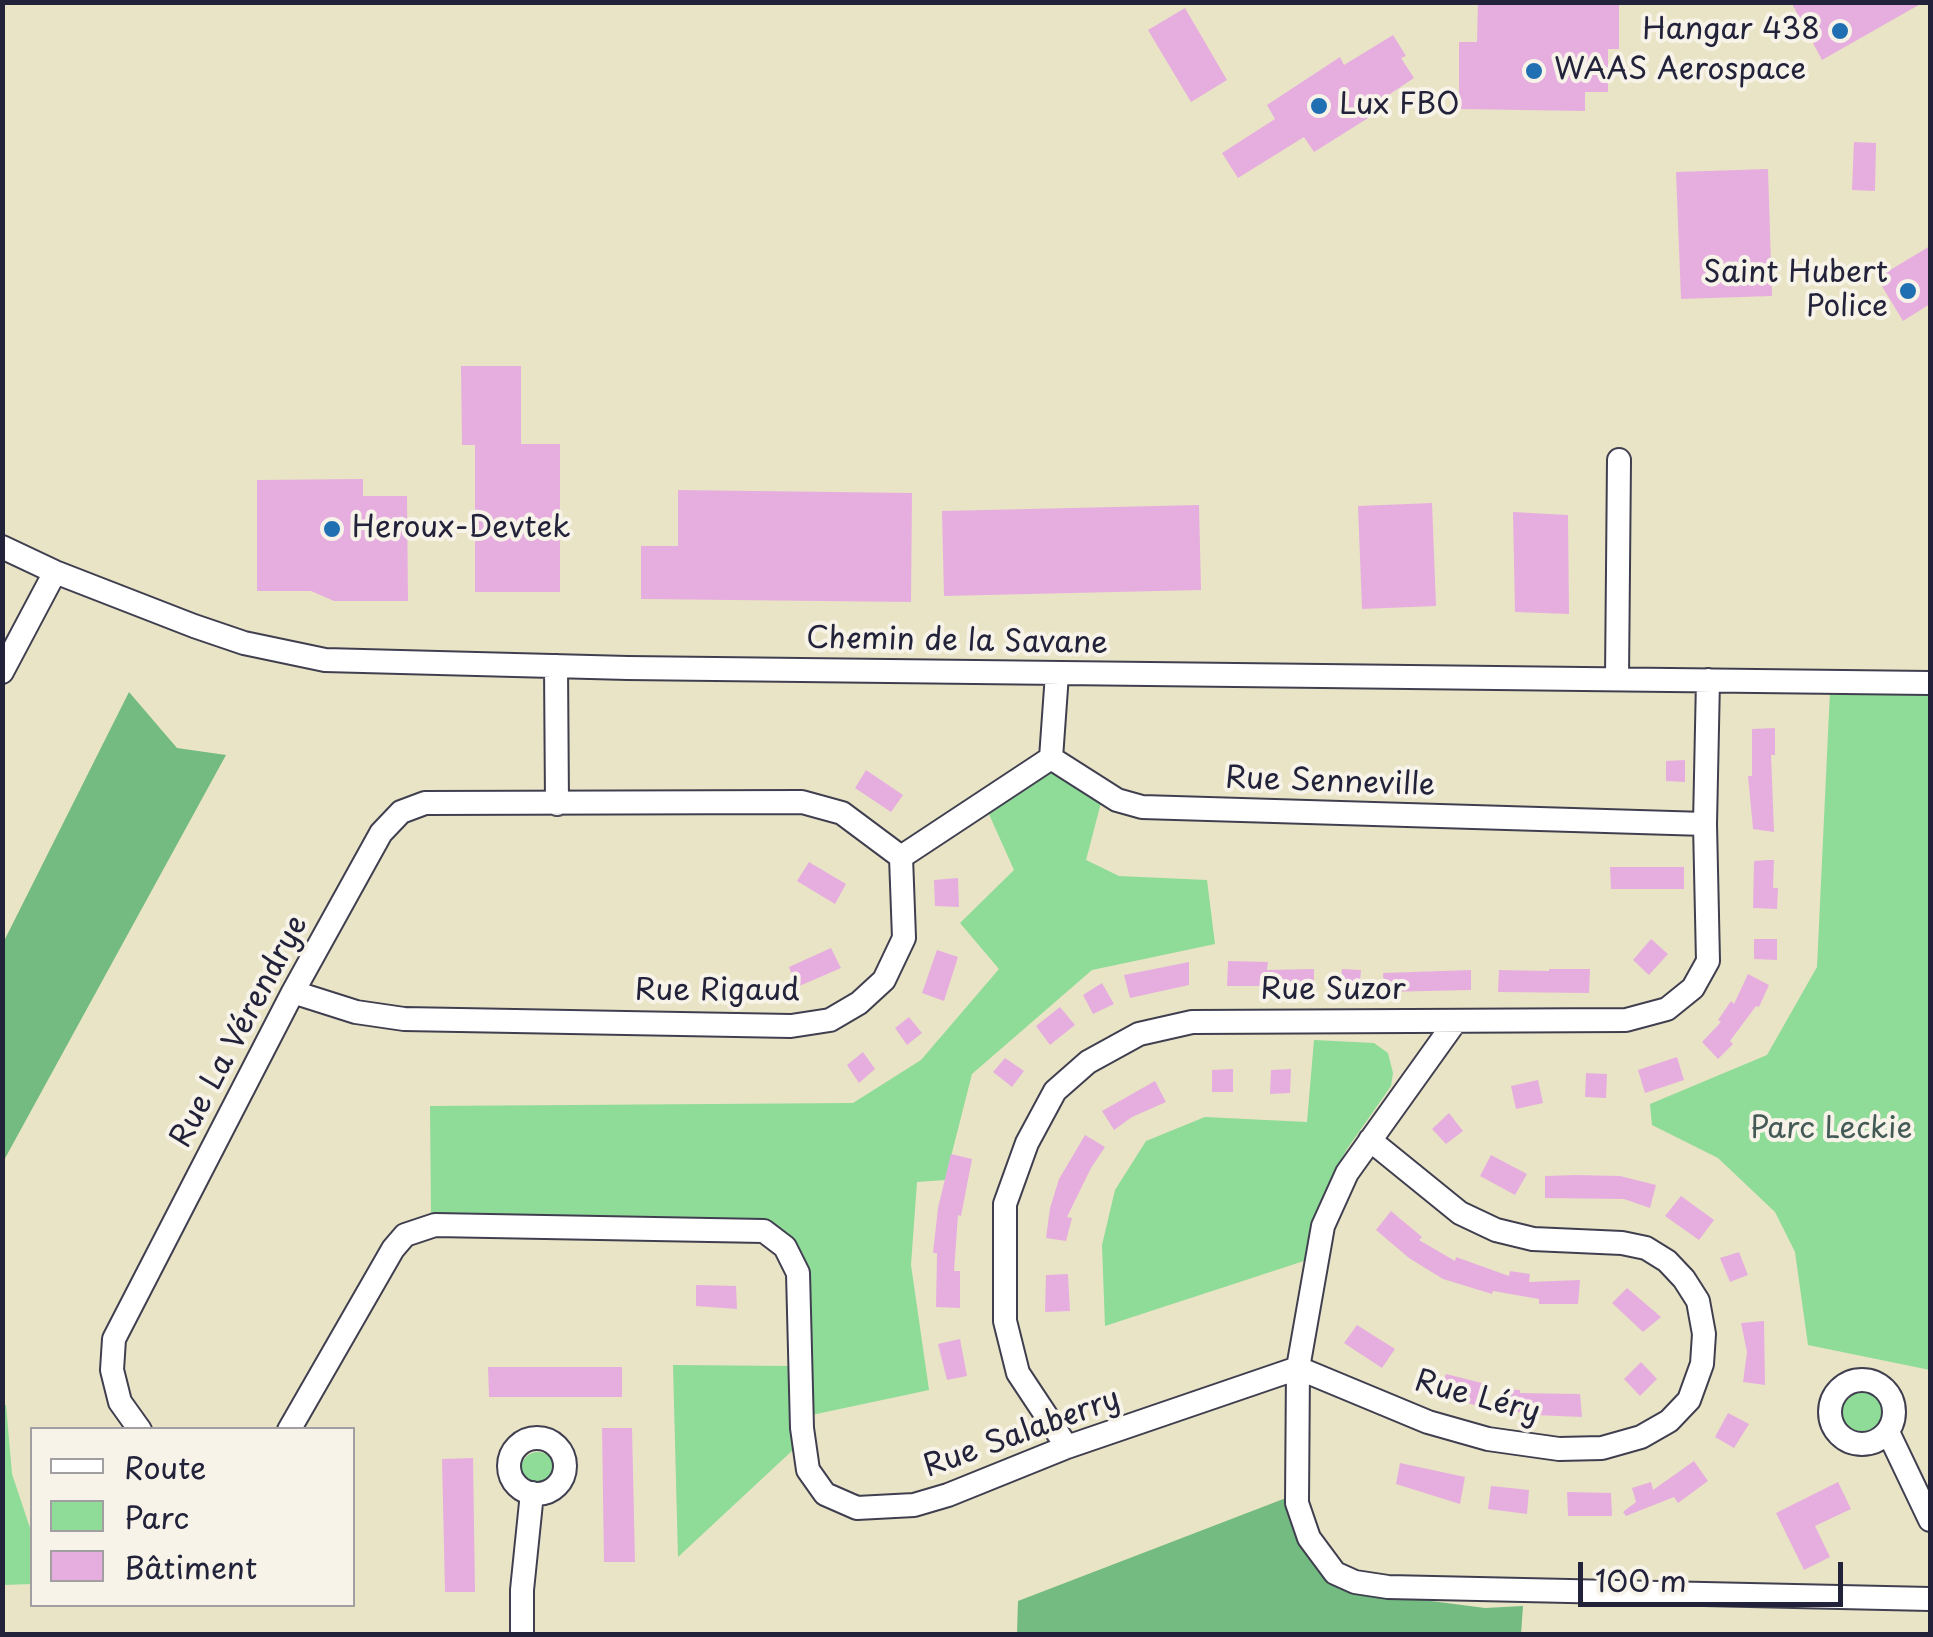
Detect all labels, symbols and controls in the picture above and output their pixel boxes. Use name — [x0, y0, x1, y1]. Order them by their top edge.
place label: Hangar 438 — [1642, 13, 1820, 49]
marker: Hangar 438 — [1829, 20, 1851, 42]
place label: WAAS Aerospace — [1554, 53, 1806, 89]
marker: WAAS Aerospace — [1523, 60, 1545, 82]
place label: Lux FBO — [1339, 88, 1460, 124]
marker: Lux FBO — [1308, 95, 1330, 117]
place label: Saint Hubert Police — [1703, 256, 1888, 326]
marker: Saint Hubert Police — [1897, 280, 1919, 302]
place label: Heroux-Devtek — [352, 511, 570, 547]
marker: Heroux-Devtek — [321, 518, 343, 540]
street label: Chemin de la Savane — [806, 621, 1108, 663]
street label: Rue Senneville — [1224, 761, 1436, 805]
street label: Rue La Vérendrye — [164, 910, 316, 1154]
street label: Rue Suzor — [1260, 973, 1406, 1009]
street label: Rue Rigaud — [635, 974, 799, 1010]
park label: Parc Leckie — [1750, 1112, 1912, 1148]
street label: Rue Léry — [1410, 1364, 1544, 1432]
street label: Rue Salaberry — [919, 1382, 1125, 1486]
legend — [30, 1427, 355, 1607]
text: Route — [124, 1444, 206, 1489]
text: Parc — [124, 1494, 189, 1539]
scale bar — [1583, 1542, 1848, 1604]
text: Bâtiment — [124, 1544, 257, 1589]
text: 100 m — [1595, 1557, 1687, 1602]

